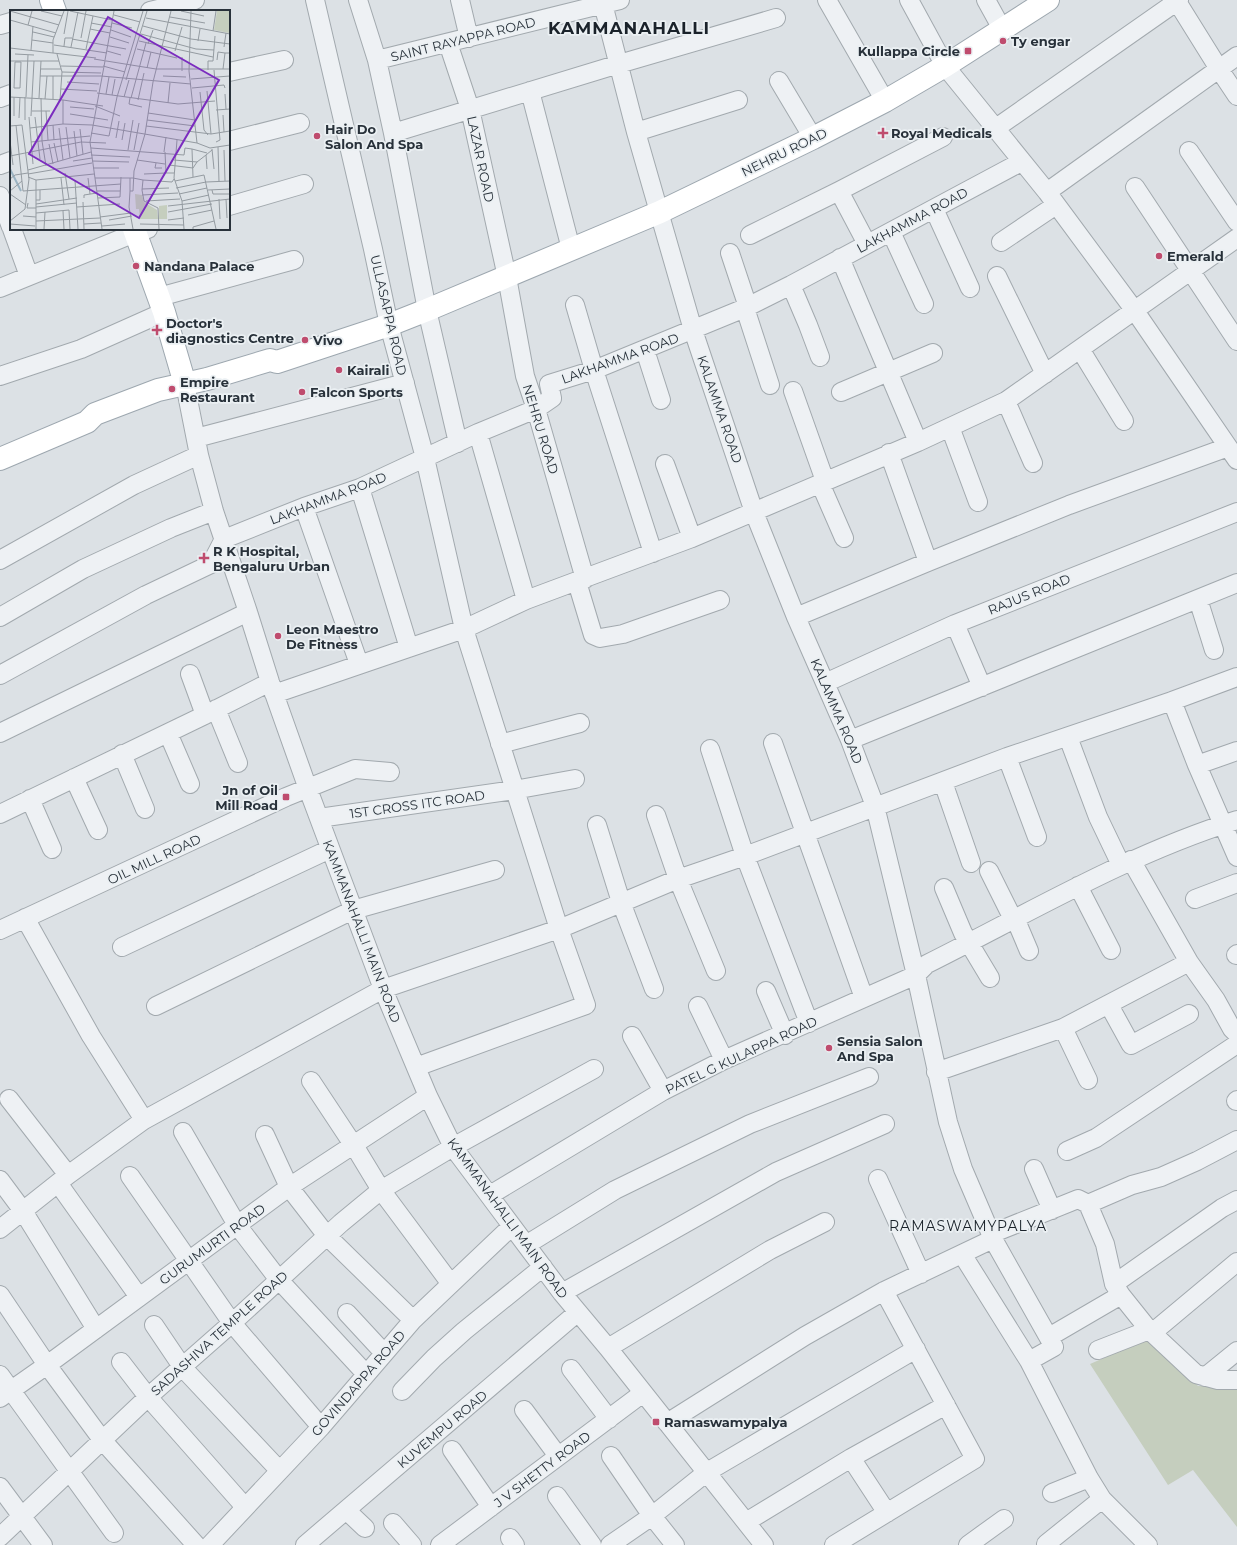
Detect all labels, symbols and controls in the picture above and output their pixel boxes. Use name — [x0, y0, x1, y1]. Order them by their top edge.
inset map — [10, 10, 230, 230]
street label: SAINT RAYAPPA ROAD — [389, 13, 537, 65]
district label: KAMMANAHALLI — [548, 18, 710, 38]
place label: Ty engar — [1011, 33, 1071, 49]
marker: Ty engar — [998, 36, 1008, 46]
place label: Kullappa Circle — [858, 43, 960, 59]
marker: Kullappa Circle — [963, 46, 973, 56]
street label: LAZAR ROAD — [464, 114, 498, 204]
place label: Hair Do Salon And Spa — [325, 121, 423, 152]
street label: NEHRU ROAD — [739, 124, 830, 180]
place label: Royal Medicals — [891, 125, 992, 141]
marker: Royal Medicals — [878, 128, 888, 138]
marker: Hair Do Salon And Spa — [312, 131, 322, 141]
street label: LAKHAMMA ROAD — [854, 184, 971, 256]
place label: Emerald — [1167, 248, 1224, 264]
marker: Emerald — [1154, 251, 1164, 261]
street label: ULLASAPPA ROAD — [367, 253, 411, 377]
place label: Nandana Palace — [144, 258, 254, 274]
marker: Nandana Palace — [131, 261, 141, 271]
place label: Doctor's diagnostics Centre — [166, 315, 294, 346]
marker: Doctor's diagnostics Centre — [151, 324, 163, 336]
street label: LAKHAMMA ROAD — [559, 329, 681, 387]
place label: Vivo — [312, 332, 343, 348]
marker: Vivo — [300, 335, 310, 345]
street label: KALAMMA ROAD — [694, 353, 746, 465]
place label: Kairali — [347, 362, 389, 378]
marker: Kairali — [334, 365, 344, 375]
place label: Empire Restaurant — [180, 374, 255, 405]
street label: NEHRU ROAD — [520, 382, 562, 476]
marker: Empire Restaurant — [167, 384, 177, 394]
place label: Falcon Sports — [310, 384, 403, 400]
marker: Falcon Sports — [297, 387, 307, 397]
street label: LAKHAMMA ROAD — [267, 468, 389, 528]
place label: R K Hospital, Bengaluru Urban — [213, 543, 330, 574]
marker: R K Hospital, Bengaluru Urban — [198, 552, 210, 564]
street label: RAJUS ROAD — [985, 570, 1073, 618]
place label: Leon Maestro De Fitness — [286, 621, 379, 652]
marker: Leon Maestro De Fitness — [273, 631, 283, 641]
street label: KALAMMA ROAD — [808, 656, 867, 766]
place label: Jn of Oil Mill Road — [215, 782, 278, 813]
street label: 1ST CROSS ITC ROAD — [348, 787, 486, 821]
marker: Jn of Oil Mill Road — [281, 792, 291, 802]
street label: OIL MILL ROAD — [105, 830, 203, 888]
street label: KAMMANAHALLI MAIN ROAD — [320, 837, 404, 1025]
street label: PATEL G KULAPPA ROAD — [663, 1013, 820, 1097]
place label: Sensia Salon And Spa — [836, 1033, 923, 1064]
marker: Sensia Salon And Spa — [824, 1043, 834, 1053]
street label: KAMMANAHALLI MAIN ROAD — [444, 1135, 572, 1302]
street label: GURUMURTI ROAD — [156, 1200, 268, 1288]
district label: RAMASWAMYPALYA — [889, 1217, 1047, 1235]
street label: SADASHIVA TEMPLE ROAD — [147, 1267, 291, 1399]
street label: GOVINDAPPA ROAD — [308, 1327, 408, 1439]
street label: KUVEMPU ROAD — [394, 1387, 490, 1471]
place label: Ramaswamypalya — [664, 1414, 787, 1430]
marker: Ramaswamypalya — [651, 1417, 661, 1427]
street label: J V SHETTY ROAD — [490, 1427, 594, 1511]

